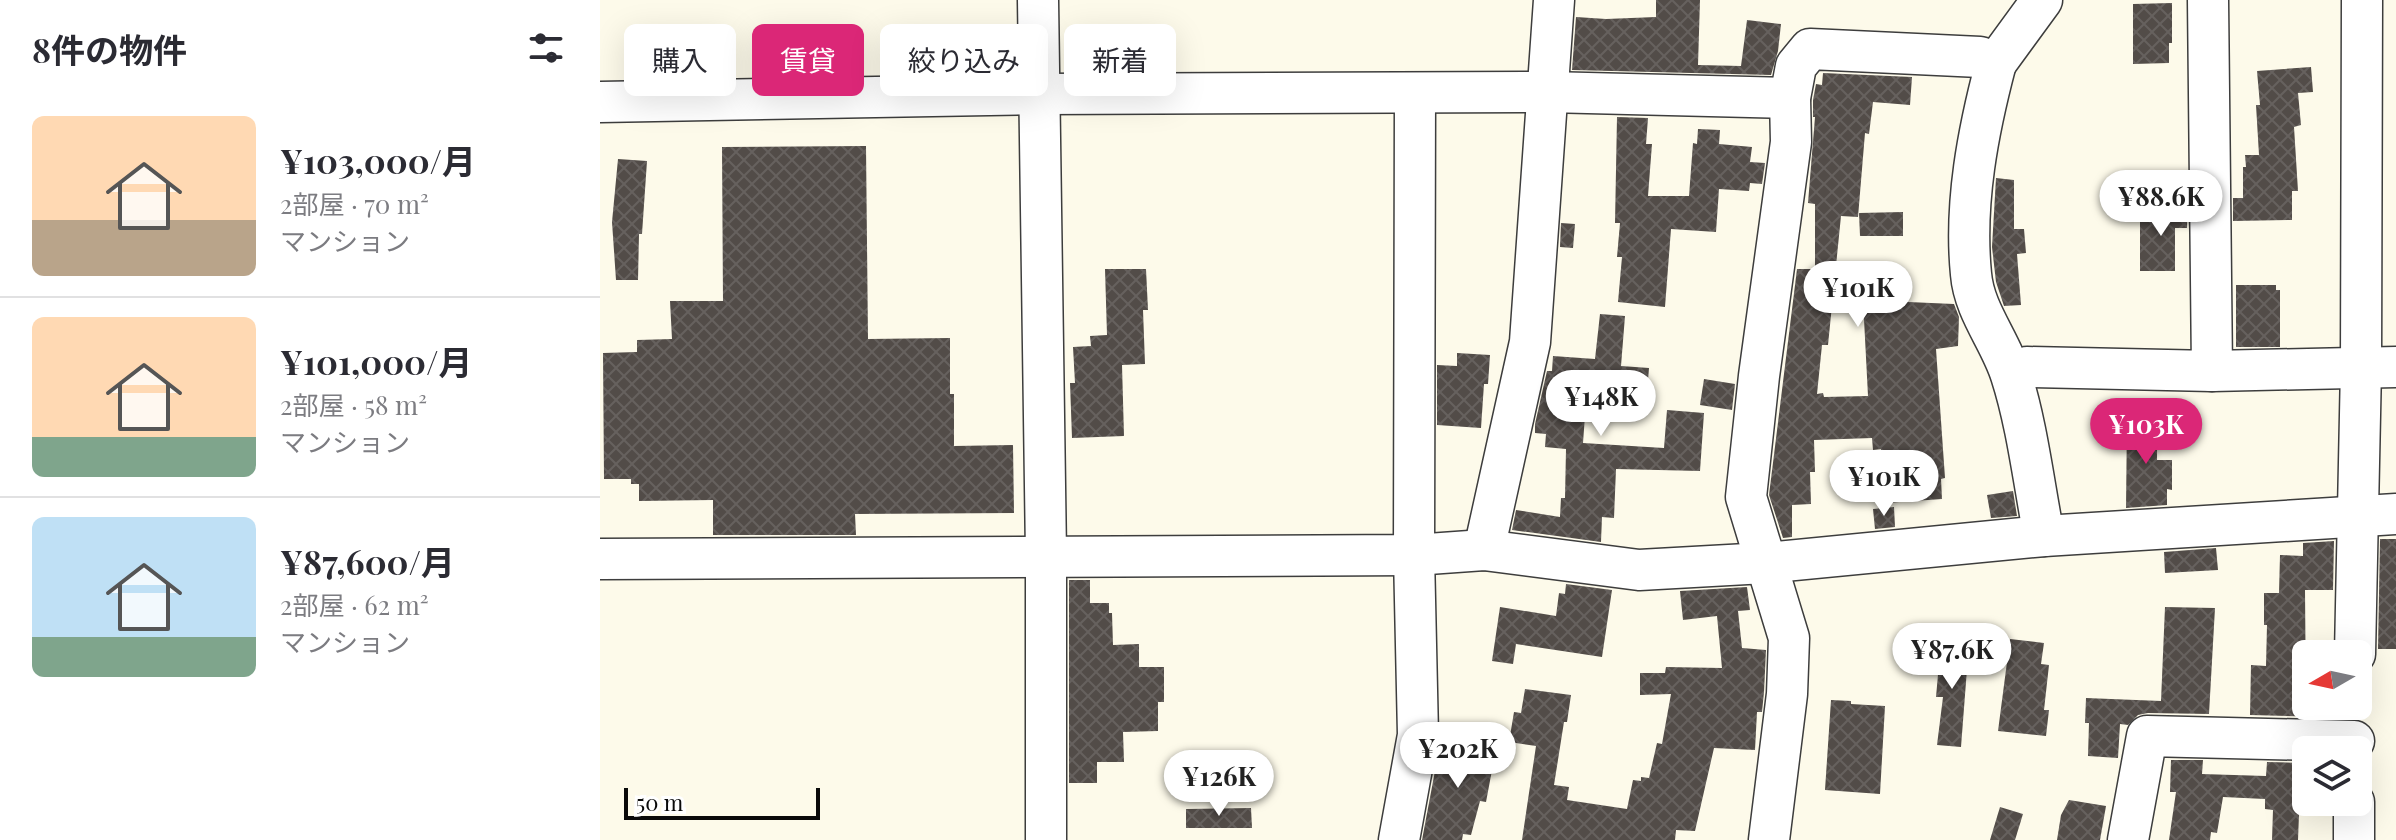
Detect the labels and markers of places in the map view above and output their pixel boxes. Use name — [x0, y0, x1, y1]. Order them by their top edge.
pin: ¥88.6K — [2096, 170, 2226, 238]
pin: ¥101K — [1802, 261, 1914, 329]
pin: ¥148K — [1545, 370, 1657, 438]
pin: ¥103K — [2090, 398, 2202, 466]
pin: ¥101K — [1828, 450, 1940, 518]
pin: ¥87.6K — [1887, 623, 2017, 691]
pin: ¥202K — [1402, 722, 1514, 790]
pin: ¥126K — [1163, 750, 1275, 818]

